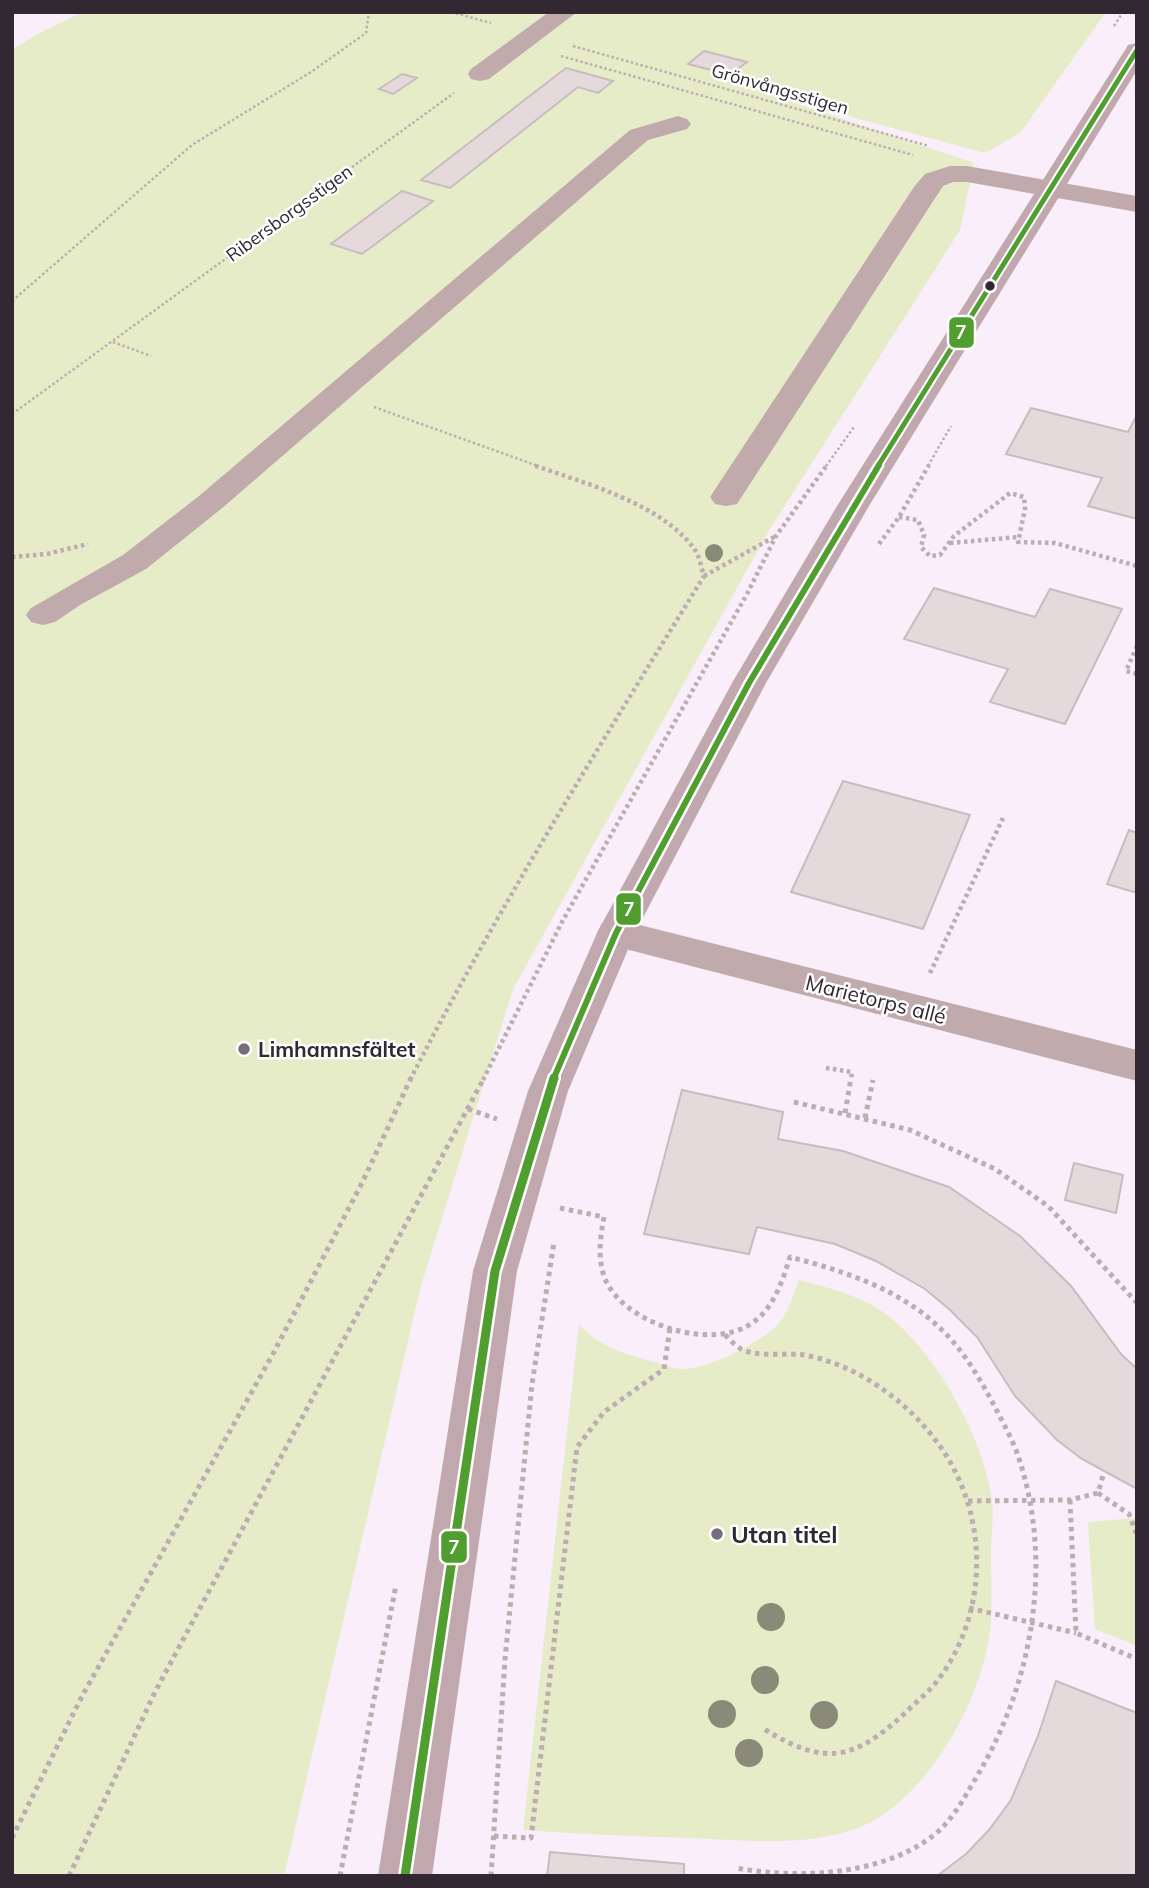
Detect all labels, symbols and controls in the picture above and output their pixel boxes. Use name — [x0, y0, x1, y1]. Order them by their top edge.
street label: Grönvångsstigen — [709, 58, 851, 120]
street label: Ribersborgsstigen — [221, 159, 357, 267]
unlabelled marker — [983, 279, 997, 293]
line badge: 7 — [948, 316, 975, 349]
text: 7 — [955, 320, 967, 344]
line badge: 7 — [615, 892, 642, 926]
text: 7 — [623, 897, 635, 921]
street label: Marietorps allé — [803, 969, 949, 1029]
place label: Limhamnsfältet — [258, 1036, 415, 1062]
marker: Limhamnsfältet — [236, 1041, 252, 1057]
place label: Utan titel — [731, 1519, 838, 1549]
marker: Utan titel — [709, 1526, 725, 1542]
line badge: 7 — [440, 1530, 468, 1564]
text: 7 — [448, 1535, 460, 1559]

